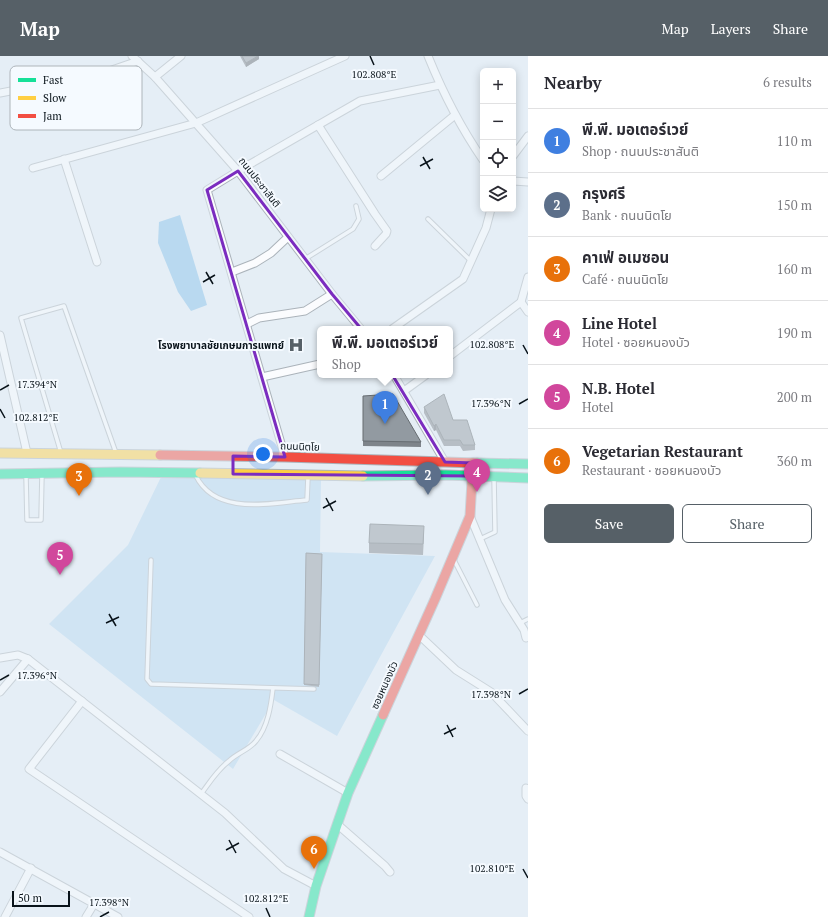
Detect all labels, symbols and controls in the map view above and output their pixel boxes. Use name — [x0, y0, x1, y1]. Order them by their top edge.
text: Map — [20, 16, 60, 41]
text: Map — [662, 19, 689, 38]
text: Layers — [711, 19, 751, 38]
text: Share — [773, 19, 808, 38]
legend — [10, 66, 142, 130]
text: 102.808°E — [352, 68, 397, 81]
map controls — [480, 68, 516, 212]
button: + — [480, 68, 516, 104]
text: Nearby — [544, 71, 602, 94]
text: Fast — [43, 73, 63, 87]
text: 6 results — [763, 73, 812, 91]
text: Slow — [43, 91, 67, 105]
button: − — [480, 104, 516, 140]
text: Jam — [43, 109, 62, 123]
text: พี.พี. มอเตอร์เวย์ — [582, 119, 688, 139]
text: 1 — [553, 132, 561, 150]
text: 110 m — [777, 132, 812, 150]
button: locate — [480, 140, 516, 176]
text: Shop · ถนนประชาสันติ — [582, 142, 699, 160]
street label: ถนนประชาสันติ — [236, 155, 283, 210]
button: layers — [480, 176, 516, 212]
text: กรุงศรี — [582, 183, 625, 203]
text: 2 — [553, 196, 561, 214]
text: 150 m — [777, 196, 812, 214]
text: Bank · ถนนนิตโย — [582, 206, 672, 224]
text: คาเฟ่ อเมซอน — [582, 247, 669, 267]
text: 3 — [553, 260, 561, 278]
text: 160 m — [777, 260, 812, 278]
text: Café · ถนนนิตโย — [582, 270, 668, 288]
text: Line Hotel — [582, 313, 657, 333]
text: 4 — [553, 324, 561, 342]
text: 190 m — [777, 324, 812, 342]
popup — [317, 326, 453, 378]
text: พี.พี. มอเตอร์เวย์ — [332, 332, 438, 352]
text: Hotel · ซอยหนองบัว — [582, 333, 690, 351]
hospital icon: โรงพยาบาลชัยเกษมการแพทย์ — [287, 336, 305, 354]
text: 102.808°E — [470, 338, 515, 351]
place label: โรงพยาบาลชัยเกษมการแพทย์ — [158, 339, 284, 352]
text: Shop — [332, 355, 361, 373]
text: 17.394°N — [17, 378, 58, 391]
text: N.B. Hotel — [582, 378, 655, 398]
text: 5 — [553, 388, 561, 406]
text: 200 m — [777, 388, 812, 406]
pin: 1 — [372, 391, 398, 424]
text: 17.396°N — [471, 397, 512, 410]
text: Hotel — [582, 398, 614, 416]
text: 102.812°E — [14, 411, 59, 424]
street label: ถนนนิตโย — [280, 439, 320, 454]
text: Vegetarian Restaurant — [582, 441, 743, 461]
your location — [253, 444, 273, 464]
text: 6 — [553, 452, 561, 470]
text: 360 m — [777, 452, 812, 470]
pin: 4 — [464, 459, 490, 492]
text: Restaurant · ซอยหนองบัว — [582, 461, 721, 479]
pin: 2 — [415, 462, 441, 495]
pin: 3 — [66, 463, 92, 496]
button: Save — [544, 504, 674, 543]
button: Share — [682, 504, 812, 543]
pin: 5 — [47, 542, 73, 575]
street label: ซอยหนองบัว — [368, 659, 401, 711]
text: 17.396°N — [17, 669, 58, 682]
text: 17.398°N — [471, 688, 512, 701]
pin: 6 — [301, 836, 327, 869]
text: 102.810°E — [470, 862, 515, 875]
scale bar — [12, 889, 70, 908]
text: 50 m — [18, 891, 42, 905]
text: 102.812°E — [244, 892, 289, 905]
text: 17.398°N — [89, 896, 130, 909]

